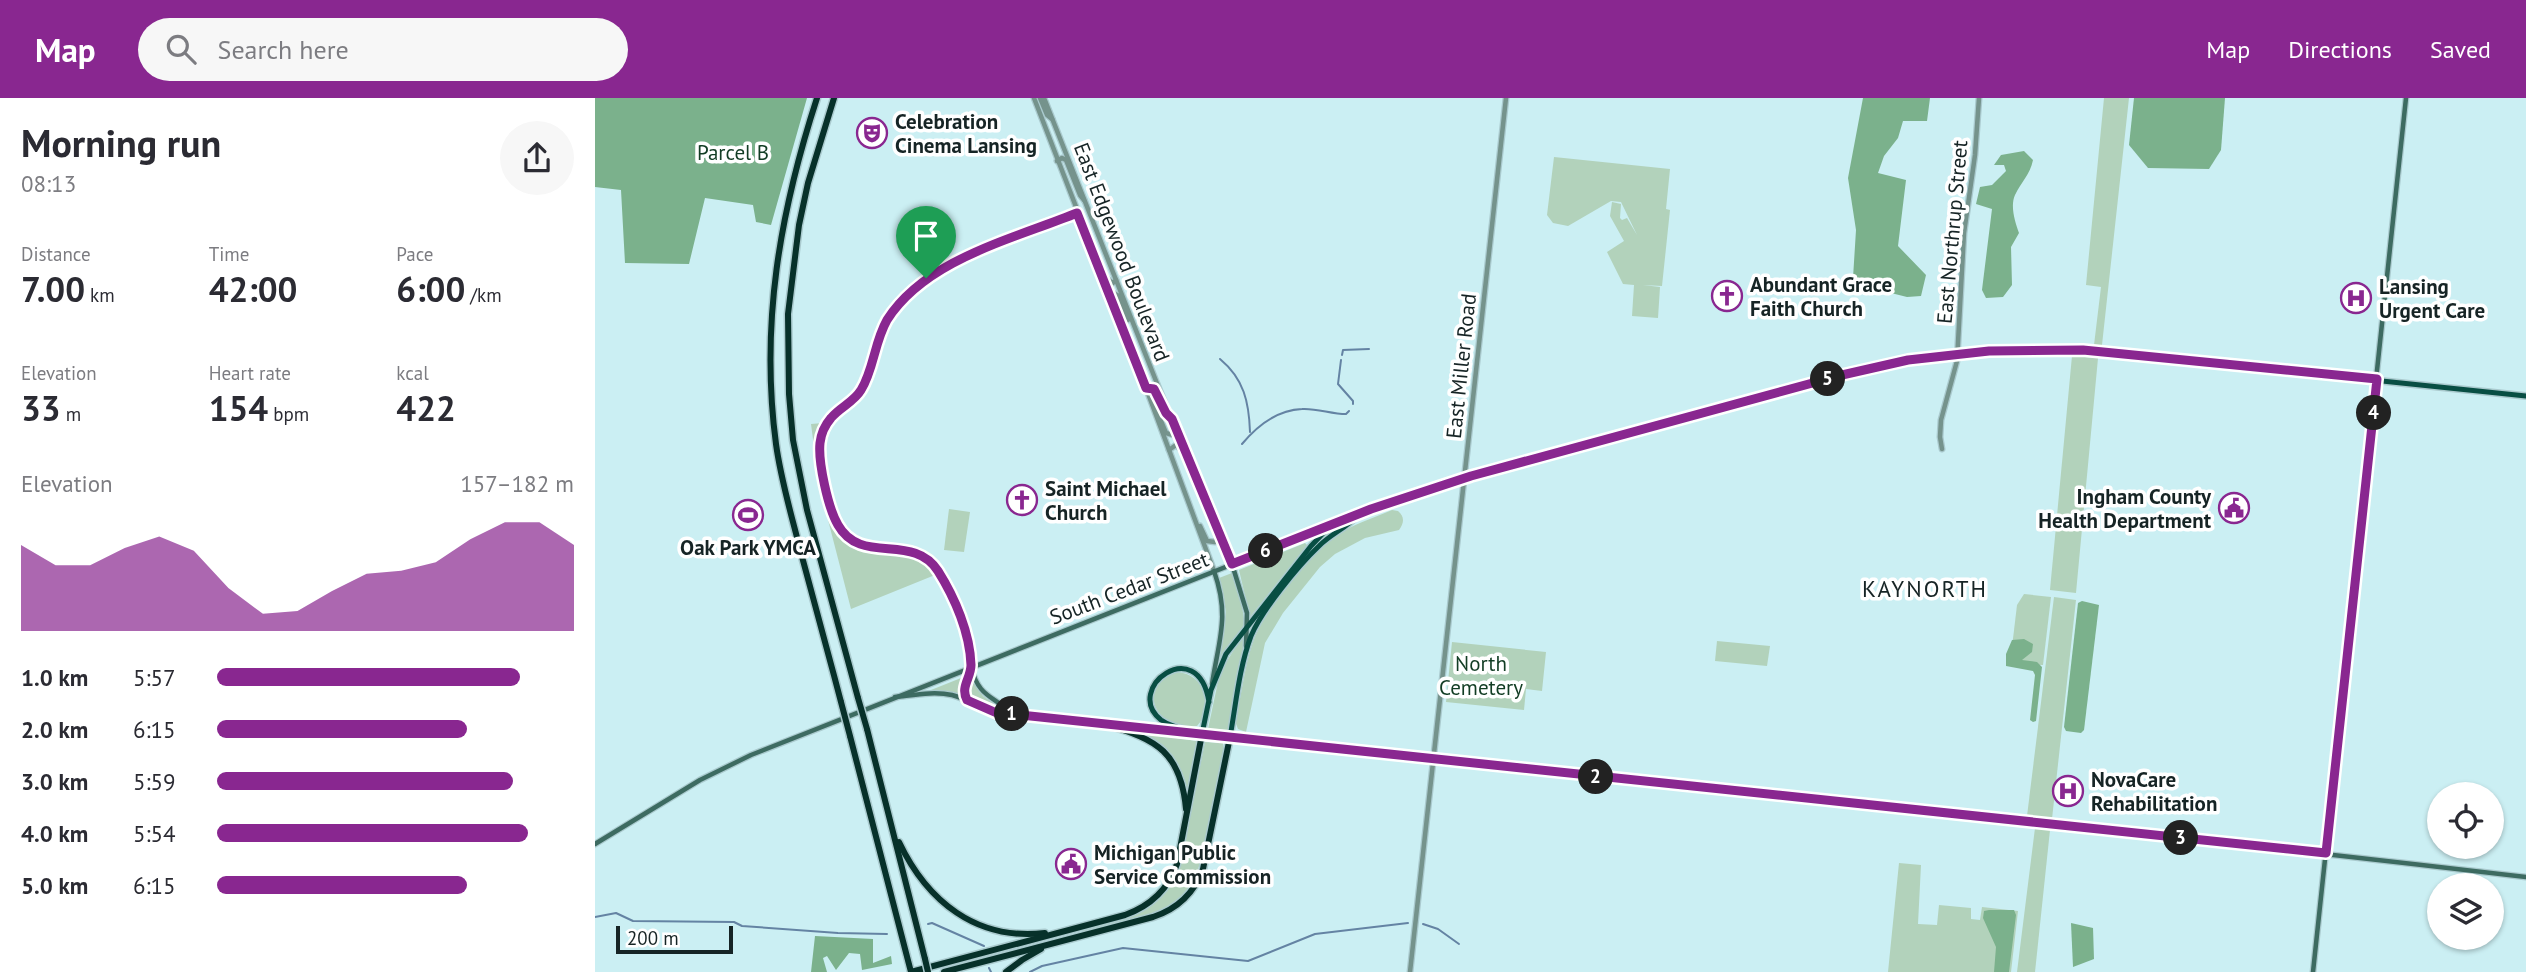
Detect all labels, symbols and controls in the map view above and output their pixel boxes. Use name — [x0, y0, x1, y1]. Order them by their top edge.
search box — [138, 18, 628, 81]
text: Map — [35, 28, 96, 71]
icon: search — [162, 30, 200, 68]
text: Search here — [218, 33, 349, 66]
text: Map — [2206, 34, 2250, 65]
text: Directions — [2288, 34, 2392, 65]
text: Saved — [2430, 34, 2491, 65]
place label: Celebration Cinema Lansing — [895, 108, 1037, 159]
theatre icon: Celebration Cinema Lansing — [855, 116, 889, 150]
text: Morning run — [21, 118, 221, 167]
button: share — [500, 121, 574, 195]
park label: Parcel B — [697, 139, 769, 166]
street label: East Edgewood Boulevard — [1068, 139, 1176, 365]
street label: East Northrup Street — [1931, 139, 1973, 325]
text: 08:13 — [21, 169, 76, 198]
pin — [896, 206, 956, 278]
icon: arrive — [907, 217, 945, 255]
text: Distance — [21, 242, 91, 266]
text: Time — [209, 242, 249, 266]
text: Pace — [396, 242, 434, 266]
text: 7.00 — [21, 266, 85, 312]
text: 42:00 — [209, 266, 297, 312]
text: 6:00 — [396, 266, 465, 312]
place label: Abundant Grace Faith Church — [1750, 271, 1892, 322]
place label: Lansing Urgent Care — [2379, 273, 2485, 324]
church icon: Abundant Grace Faith Church — [1710, 279, 1744, 313]
hospital icon: Lansing Urgent Care — [2339, 281, 2373, 315]
text: km — [85, 283, 115, 307]
text: /km — [465, 283, 502, 307]
street label: East Miller Road — [1440, 292, 1482, 440]
text: Elevation — [21, 361, 97, 385]
text: Heart rate — [209, 361, 291, 385]
text: kcal — [396, 361, 429, 385]
pin: 5 — [1811, 362, 1845, 396]
text: 5 — [1822, 366, 1833, 390]
text: 33 — [21, 385, 61, 431]
text: 154 — [209, 385, 268, 431]
text: 422 — [396, 385, 456, 431]
pin: 4 — [2357, 396, 2391, 430]
text: 4 — [2368, 400, 2379, 424]
text: m — [61, 402, 81, 426]
text: bpm — [268, 402, 309, 426]
text: Elevation — [21, 469, 113, 498]
text: 157–182 m — [460, 469, 574, 498]
place label: Saint Michael Church — [1045, 475, 1167, 526]
church icon: Saint Michael Church — [1005, 483, 1039, 517]
place label: Ingham County Health Department — [2038, 483, 2212, 534]
public building icon: Ingham County Health Department — [2217, 491, 2251, 525]
sports icon: Oak Park YMCA — [731, 498, 765, 532]
pin: 6 — [1249, 533, 1283, 568]
place label: Oak Park YMCA — [680, 534, 816, 561]
text: 6 — [1260, 538, 1271, 562]
street label: South Cedar Street — [1046, 545, 1212, 631]
district label: KAYNORTH — [1862, 574, 1988, 603]
park label: North Cemetery — [1439, 650, 1523, 701]
text: 1.0 km — [21, 663, 88, 692]
text: 5:57 — [133, 663, 176, 692]
pin: 1 — [995, 696, 1029, 732]
text: 1 — [1006, 701, 1017, 725]
text: 2.0 km — [21, 715, 88, 744]
text: 6:15 — [133, 715, 176, 744]
pin: 2 — [1579, 760, 1613, 794]
text: 2 — [1590, 764, 1601, 788]
place label: NovaCare Rehabilitation — [2091, 766, 2217, 817]
text: 3.0 km — [21, 767, 88, 796]
text: 5:59 — [133, 767, 176, 796]
hospital icon: NovaCare Rehabilitation — [2051, 774, 2085, 808]
map controls — [2427, 782, 2504, 950]
button: locate — [2427, 782, 2504, 859]
text: 4.0 km — [21, 819, 88, 848]
text: 5:54 — [133, 819, 176, 848]
pin: 3 — [2163, 820, 2199, 856]
text: 3 — [2175, 825, 2186, 849]
place label: Michigan Public Service Commission — [1094, 839, 1271, 890]
public building icon: Michigan Public Service Commission — [1054, 847, 1088, 881]
text: 5.0 km — [21, 871, 88, 900]
text: 6:15 — [133, 871, 176, 900]
button: layers — [2427, 873, 2504, 950]
scale bar — [616, 923, 733, 955]
text: 200 m — [627, 926, 679, 950]

